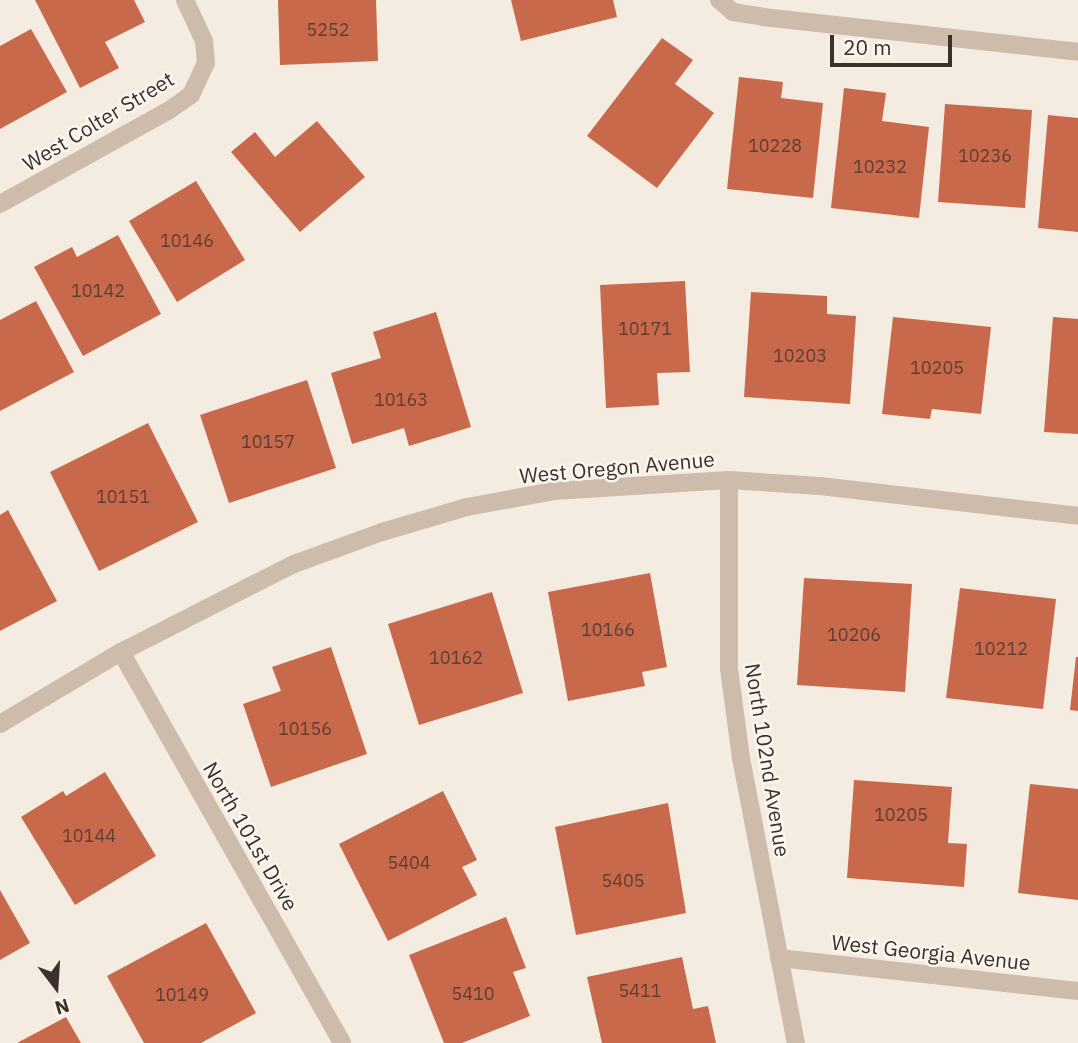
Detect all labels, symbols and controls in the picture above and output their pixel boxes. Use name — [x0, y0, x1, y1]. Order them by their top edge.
house number: 5252 — [306, 19, 350, 41]
scale bar — [833, 21, 956, 65]
text: 20 m — [843, 33, 892, 61]
street label: West Colter Street — [18, 66, 178, 176]
house number: 10228 — [748, 135, 802, 157]
house number: 10236 — [958, 145, 1012, 167]
house number: 10232 — [853, 156, 907, 178]
house number: 10146 — [160, 230, 214, 252]
house number: 10142 — [71, 280, 125, 302]
house number: 10171 — [618, 318, 672, 340]
house number: 10203 — [773, 345, 827, 367]
house number: 10205 — [910, 357, 964, 379]
house number: 10163 — [374, 389, 428, 411]
house number: 10157 — [241, 431, 295, 453]
street label: West Oregon Avenue — [518, 446, 716, 488]
house number: 10151 — [96, 486, 150, 508]
house number: 10166 — [581, 619, 635, 641]
house number: 10206 — [827, 624, 881, 646]
house number: 10212 — [974, 638, 1028, 660]
house number: 10162 — [429, 647, 483, 669]
street label: North 102nd Avenue — [740, 661, 796, 859]
house number: 10156 — [278, 718, 332, 740]
street label: North 101st Drive — [198, 757, 304, 915]
house number: 10205 — [874, 804, 928, 826]
house number: 10144 — [62, 825, 116, 847]
house number: 5404 — [387, 852, 431, 874]
house number: 5405 — [601, 870, 645, 892]
street label: West Georgia Avenue — [830, 929, 1032, 975]
north arrow — [21, 952, 91, 1022]
house number: 5411 — [618, 980, 662, 1002]
house number: 5410 — [451, 983, 495, 1005]
house number: 10149 — [155, 984, 209, 1006]
text: N — [52, 994, 72, 1021]

